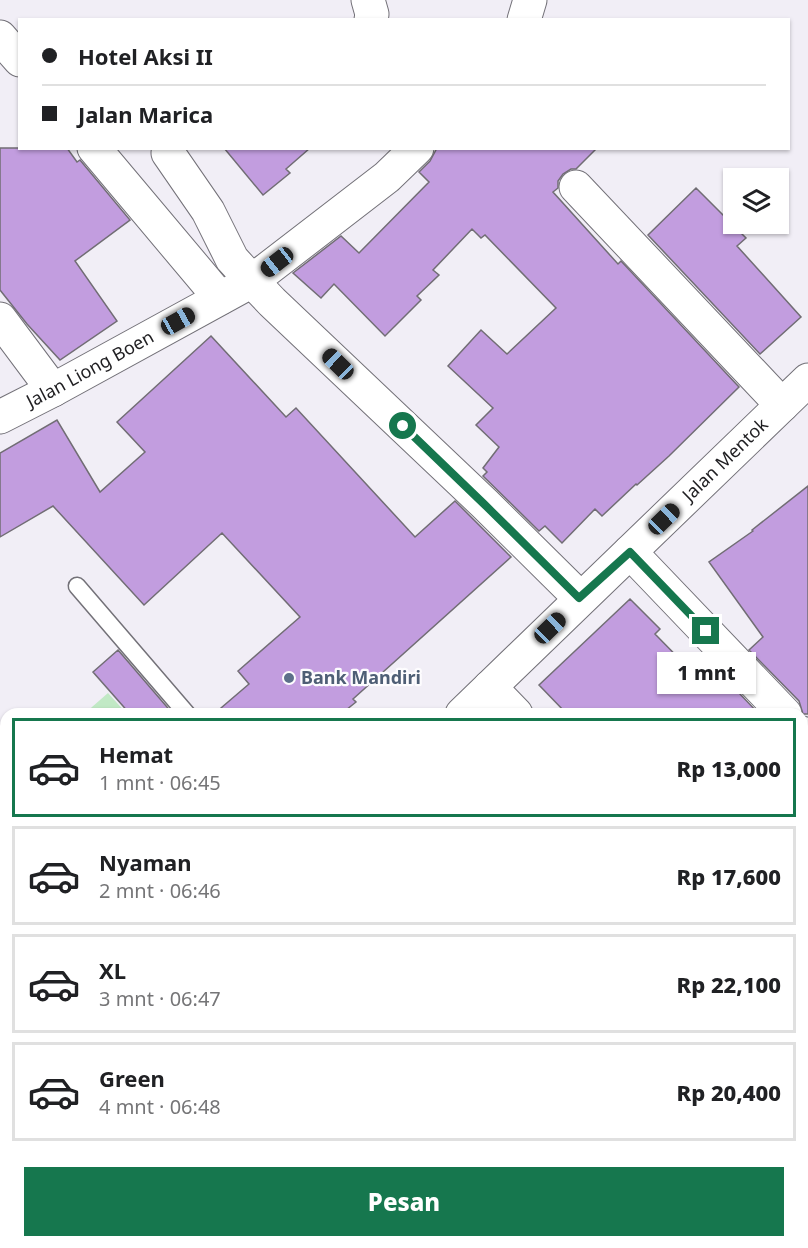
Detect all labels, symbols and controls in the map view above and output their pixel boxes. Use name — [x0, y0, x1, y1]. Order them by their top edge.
text: Hotel Aksi II — [78, 41, 213, 71]
text: Jalan Marica — [78, 99, 213, 129]
map controls — [723, 168, 789, 234]
button: layers — [723, 168, 789, 234]
car — [257, 244, 297, 280]
car — [158, 304, 198, 338]
street label: Jalan Liong Boen — [20, 324, 158, 413]
car — [319, 345, 357, 383]
route start — [389, 412, 416, 439]
street label: Jalan Mentok — [675, 412, 773, 507]
car — [645, 500, 683, 538]
car — [531, 609, 569, 647]
route end — [692, 617, 719, 644]
callout: 1 mnt — [656, 652, 756, 694]
text: 1 mnt — [677, 659, 736, 686]
place label: Bank Mandiri — [301, 665, 421, 689]
marker: Bank Mandiri — [282, 671, 296, 685]
text: Hemat — [99, 739, 173, 769]
icon: car — [27, 741, 81, 795]
text: Rp 13,000 — [677, 753, 781, 783]
text: 1 mnt · 06:45 — [99, 769, 221, 796]
text: Nyaman — [99, 847, 192, 877]
icon: car — [27, 849, 81, 903]
text: Rp 17,600 — [677, 861, 781, 891]
text: 2 mnt · 06:46 — [99, 877, 221, 904]
text: XL — [99, 955, 126, 985]
icon: car — [27, 957, 81, 1011]
text: Rp 22,100 — [677, 969, 781, 999]
text: 3 mnt · 06:47 — [99, 985, 221, 1012]
text: Green — [99, 1063, 165, 1093]
icon: car — [27, 1065, 81, 1119]
text: Rp 20,400 — [677, 1077, 781, 1107]
text: 4 mnt · 06:48 — [99, 1093, 221, 1120]
button: Pesan — [24, 1167, 784, 1236]

